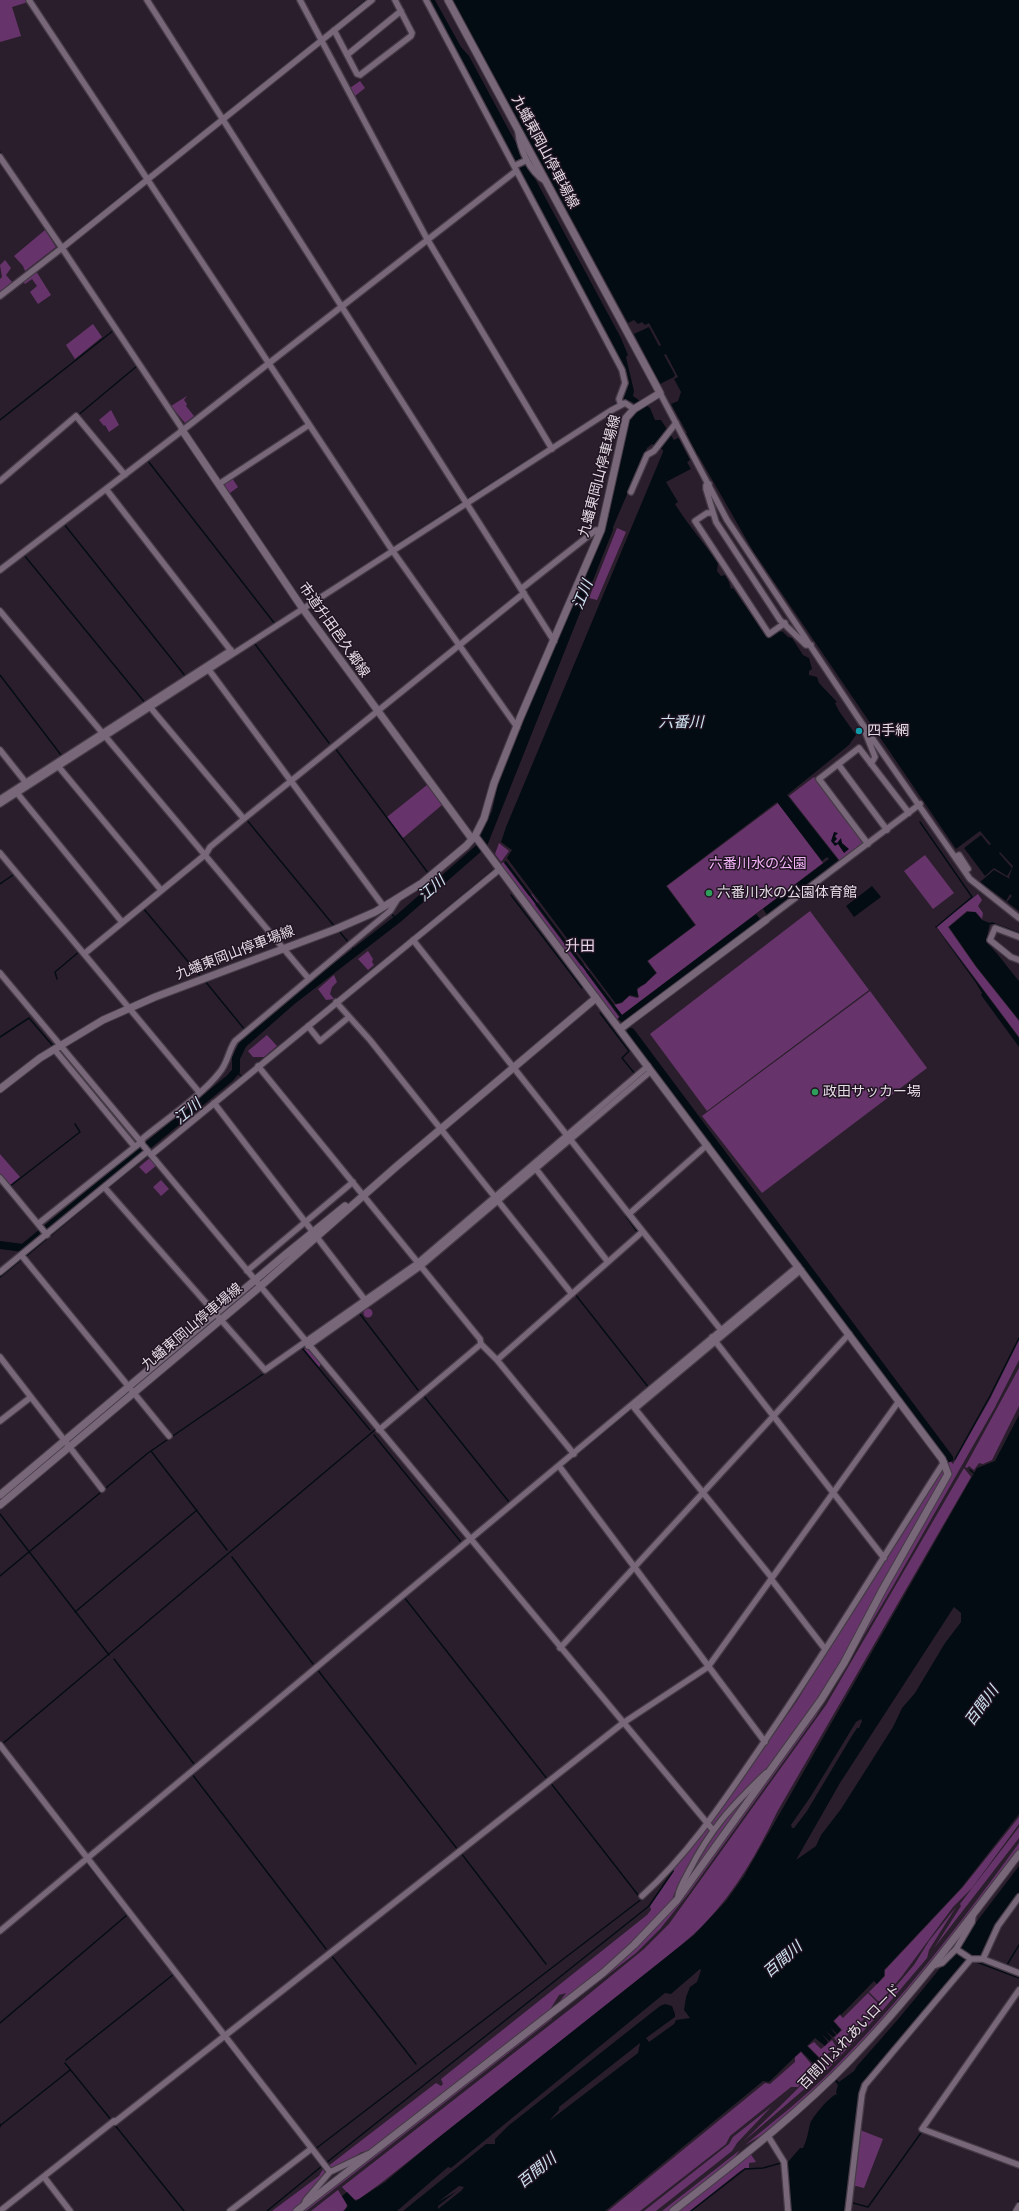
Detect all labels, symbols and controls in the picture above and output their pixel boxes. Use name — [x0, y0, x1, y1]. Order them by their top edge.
street label: 九蟠東岡山停車場線 — [508, 92, 582, 212]
street label: 九蟠東岡山停車場線 — [576, 413, 624, 539]
water label: 江川 — [569, 578, 597, 612]
street label: 市道升田邑久郷線 — [295, 579, 373, 681]
water label: 六番川 — [659, 714, 703, 732]
place label: 四手網 — [867, 723, 909, 739]
marker: 四手網 — [854, 726, 864, 736]
park label: 六番川水の公園 — [709, 856, 807, 872]
water label: 江川 — [415, 872, 449, 906]
place label: 六番川水の公園体育館 — [717, 885, 857, 901]
marker: 六番川水の公園体育館 — [704, 888, 714, 898]
street label: 九蟠東岡山停車場線 — [173, 923, 297, 983]
district label: 升田 — [565, 938, 595, 956]
place label: 政田サッカー場 — [823, 1084, 921, 1100]
marker: 政田サッカー場 — [810, 1087, 820, 1097]
water label: 江川 — [171, 1095, 205, 1129]
street label: 九蟠東岡山停車場線 — [138, 1280, 246, 1374]
water label: 百間川 — [961, 1683, 1003, 1729]
water label: 百間川 — [760, 1938, 806, 1982]
street label: 百間川ふれあいロード — [795, 1981, 905, 2093]
water label: 百間川 — [514, 2150, 560, 2192]

